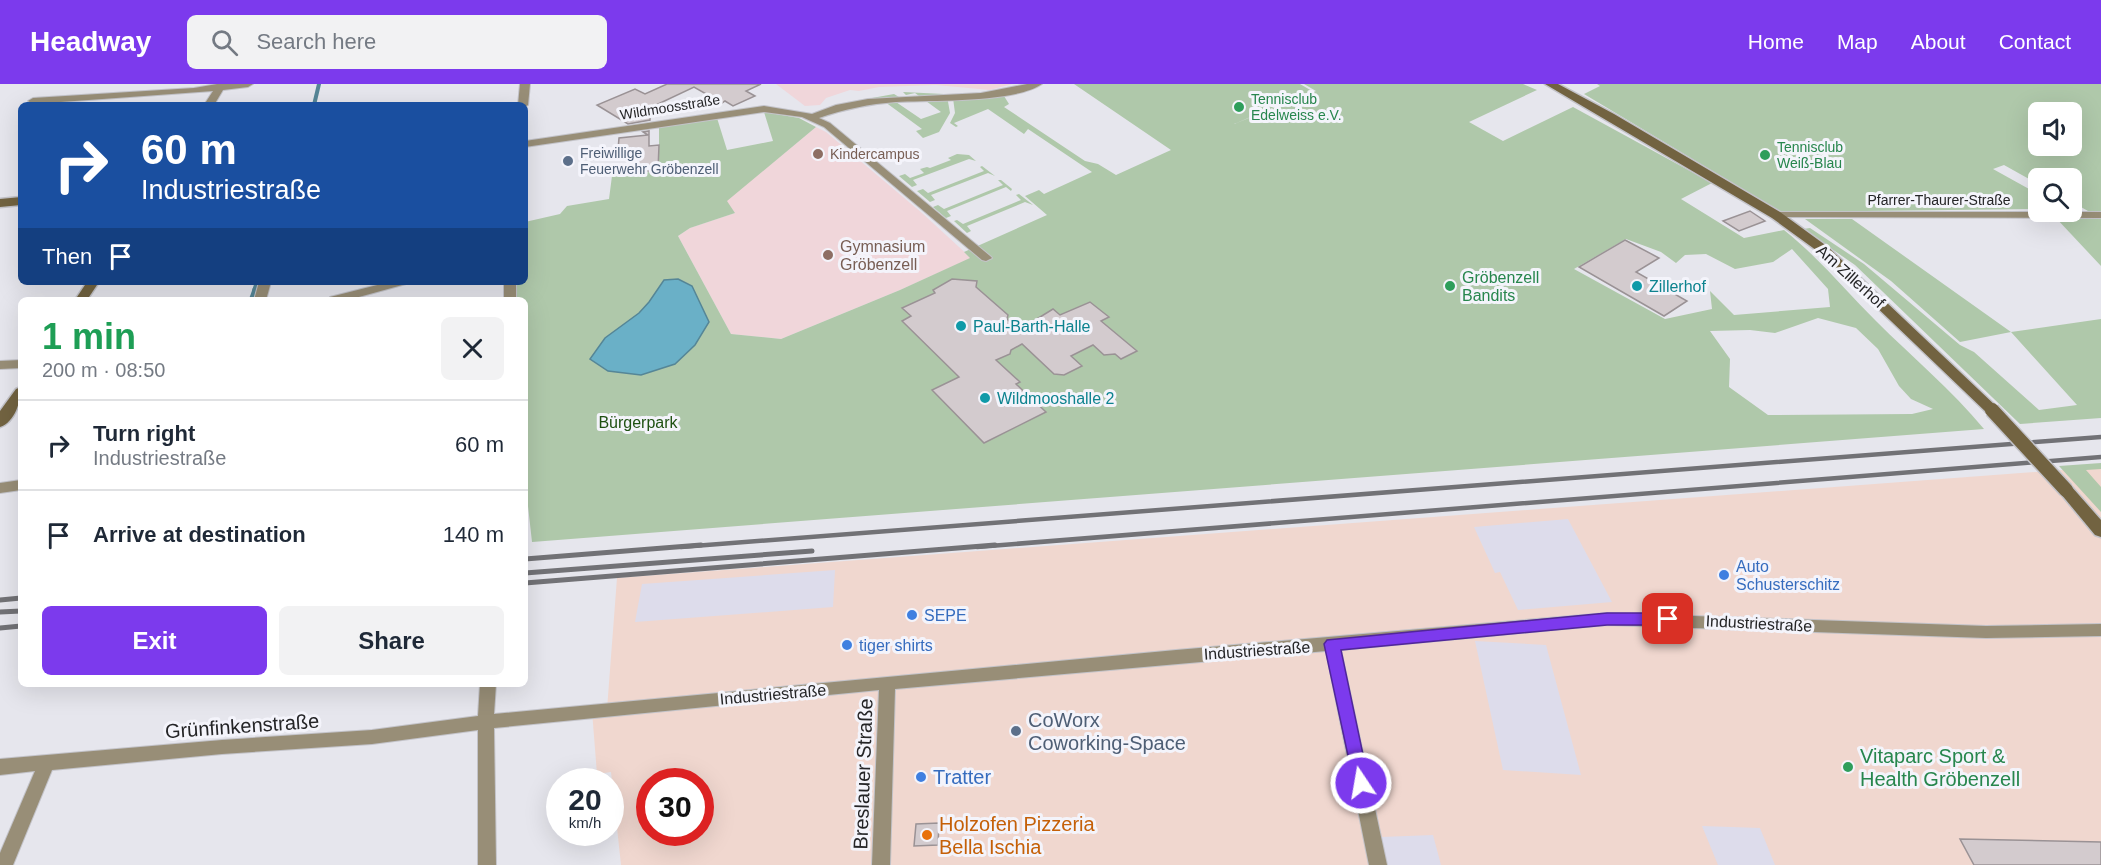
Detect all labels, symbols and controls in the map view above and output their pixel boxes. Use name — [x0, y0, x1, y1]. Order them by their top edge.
search box — [187, 15, 607, 69]
text: Headway — [30, 26, 151, 57]
icon: search — [208, 26, 241, 59]
text: Search here — [256, 29, 376, 54]
text: Home — [1748, 30, 1804, 53]
text: Map — [1837, 30, 1878, 53]
text: About — [1911, 30, 1966, 53]
text: Contact — [1999, 30, 2071, 53]
street label: Wildmoosstraße — [619, 91, 721, 123]
place label: Tennisclub Edelweiss e.V. — [1251, 91, 1342, 123]
marker: Tennisclub Edelweiss e.V. — [1232, 100, 1246, 114]
map controls — [2028, 102, 2082, 222]
button: sound — [2028, 102, 2082, 156]
icon: right — [42, 126, 120, 204]
text: 60 m — [141, 126, 237, 173]
place label: Tennisclub Weiß-Blau — [1777, 139, 1843, 171]
place label: Freiwillige Feuerwehr Gröbenzell — [580, 145, 719, 177]
place label: Kindercampus — [830, 146, 920, 162]
marker: Kindercampus — [811, 147, 825, 161]
marker: Tennisclub Weiß-Blau — [1758, 148, 1772, 162]
marker: Freiwillige Feuerwehr Gröbenzell — [561, 154, 575, 168]
button: search — [2028, 168, 2082, 222]
text: Industriestraße — [141, 175, 321, 205]
street label: Pfarrer-Thaurer-Straße — [1867, 192, 2011, 208]
place label: Gymnasium Gröbenzell — [840, 238, 925, 273]
icon: arrive — [104, 240, 137, 273]
street label: Am Zillerhof — [1813, 241, 1888, 312]
text: Then — [42, 244, 92, 269]
marker: Gymnasium Gröbenzell — [821, 248, 835, 262]
place label: Gröbenzell Bandits — [1462, 269, 1539, 304]
place label: Zillerhof — [1649, 278, 1706, 295]
marker: Gröbenzell Bandits — [1443, 279, 1457, 293]
marker: Zillerhof — [1630, 279, 1644, 293]
text: 1 min — [42, 316, 136, 357]
button: close — [441, 317, 504, 380]
place label: Paul-Barth-Halle — [973, 318, 1090, 335]
marker: Paul-Barth-Halle — [954, 319, 968, 333]
text: 200 m · 08:50 — [42, 359, 165, 381]
place label: Wildmooshalle 2 — [997, 390, 1114, 407]
marker: Wildmooshalle 2 — [978, 391, 992, 405]
park label: Bürgerpark — [598, 414, 679, 431]
text: Turn right — [93, 421, 195, 446]
icon: right — [42, 429, 75, 462]
text: 60 m — [455, 432, 504, 457]
text: Industriestraße — [93, 447, 226, 469]
icon: arrive — [42, 519, 75, 552]
text: Arrive at destination — [93, 522, 306, 547]
text: 140 m — [443, 522, 504, 547]
place label: Auto Schusterschitz — [1736, 558, 1840, 593]
marker: Auto Schusterschitz — [1717, 568, 1731, 582]
pin — [1642, 593, 1693, 644]
icon: arrive — [1651, 602, 1684, 635]
button: Exit — [42, 606, 267, 675]
button: Share — [279, 606, 504, 675]
place label: SEPE — [924, 607, 967, 624]
marker: SEPE — [905, 608, 919, 622]
street label: Industriestraße — [1705, 612, 1813, 635]
place label: tiger shirts — [859, 637, 933, 654]
marker: tiger shirts — [840, 638, 854, 652]
street label: Industriestraße — [1203, 638, 1311, 663]
street label: Industriestraße — [719, 681, 827, 708]
street label: Breslauer Straße — [849, 698, 877, 850]
place label: CoWorx Coworking-Space — [1028, 709, 1186, 754]
street label: Grünfinkenstraße — [164, 710, 320, 742]
marker: CoWorx Coworking-Space — [1009, 724, 1023, 738]
place label: Vitaparc Sport & Health Gröbenzell — [1860, 745, 2020, 790]
position arrow — [1329, 751, 1393, 815]
marker: Vitaparc Sport & Health Gröbenzell — [1841, 760, 1855, 774]
place label: Tratter — [933, 766, 991, 788]
speed limit sign: 30 — [636, 768, 714, 846]
marker: Tratter — [914, 770, 928, 784]
text: 20 — [568, 783, 602, 816]
place label: Holzofen Pizzeria Bella Ischia — [939, 813, 1096, 858]
text: km/h — [569, 814, 601, 831]
marker: Holzofen Pizzeria Bella Ischia — [920, 828, 934, 842]

